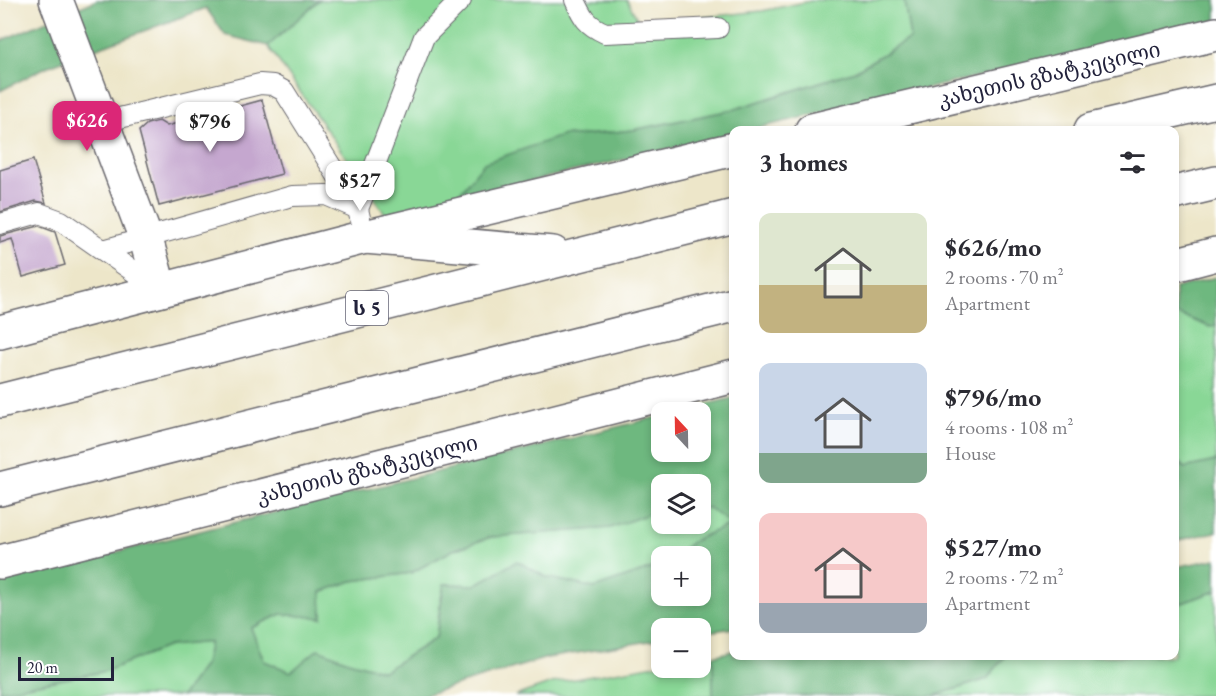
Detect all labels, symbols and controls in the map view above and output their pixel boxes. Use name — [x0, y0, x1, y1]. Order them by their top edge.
street label: კახეთის გზატკეცილი — [935, 35, 1163, 113]
pin: $626 — [51, 101, 123, 152]
pin: $796 — [174, 102, 246, 153]
text: $626 — [67, 107, 107, 133]
text: $796 — [190, 108, 230, 134]
text: 3 homes — [759, 145, 848, 179]
icon: filters — [1116, 146, 1149, 179]
pin: $527 — [324, 161, 396, 212]
text: $527 — [340, 167, 380, 193]
text: $626/mo — [945, 230, 1041, 264]
icon: home — [807, 237, 879, 309]
text: 2 rooms · 70 m² — [945, 264, 1064, 290]
text: Apartment — [945, 290, 1030, 316]
road number: ს 5 — [346, 291, 388, 325]
text: $796/mo — [945, 380, 1041, 414]
icon: home — [807, 387, 879, 459]
north arrow — [651, 402, 711, 462]
map controls — [651, 402, 711, 678]
text: 4 rooms · 108 m² — [945, 414, 1073, 440]
street label: კახეთის გზატკეცილი — [253, 428, 481, 510]
text: House — [945, 440, 996, 466]
button: layers — [651, 474, 711, 534]
text: $527/mo — [945, 530, 1041, 564]
icon: home — [807, 537, 879, 609]
button: + — [651, 546, 711, 606]
text: 2 rooms · 72 m² — [945, 564, 1064, 590]
text: Apartment — [945, 590, 1030, 616]
button: − — [651, 618, 711, 678]
scale bar — [18, 654, 114, 682]
text: 20 m — [27, 657, 58, 678]

